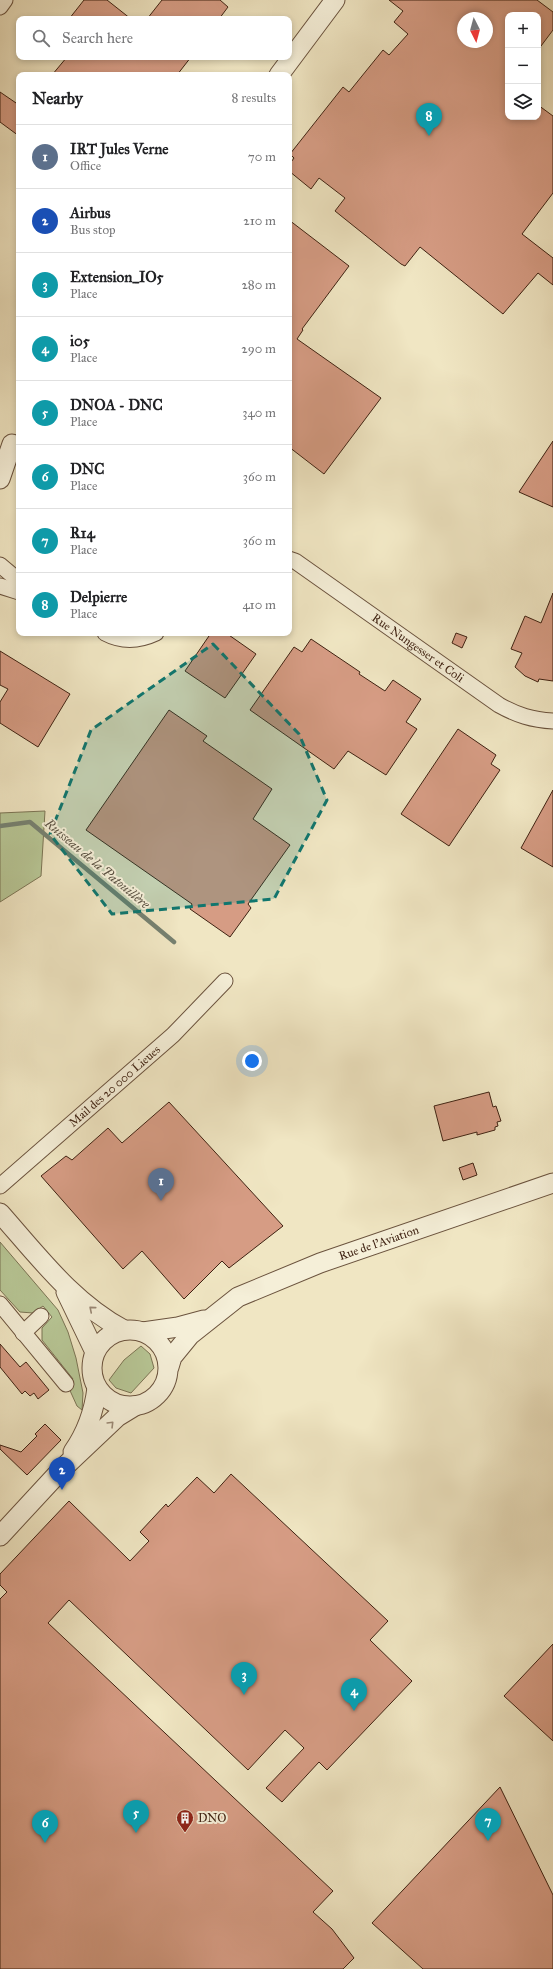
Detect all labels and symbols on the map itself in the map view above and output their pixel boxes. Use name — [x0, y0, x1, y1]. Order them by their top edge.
north arrow — [457, 12, 493, 48]
pin: 8 — [416, 103, 442, 136]
street label: Rue Nungesser et Coli — [369, 611, 467, 686]
water label: Ruisseau de la Patouillère — [41, 815, 154, 913]
street label: Mail des 20 000 Lieues — [66, 1042, 163, 1130]
your location — [242, 1051, 262, 1071]
pin: 1 — [148, 1168, 174, 1201]
street label: Rue de l'Aviation — [337, 1222, 421, 1263]
one-way arrow — [89, 1307, 96, 1314]
one-way arrow — [106, 1421, 114, 1429]
pin: 2 — [49, 1457, 75, 1490]
pin: 3 — [231, 1662, 257, 1695]
pin: 4 — [341, 1678, 367, 1711]
pin: 5 — [123, 1800, 149, 1833]
building icon: DNO — [175, 1808, 195, 1833]
pin: 7 — [475, 1808, 501, 1841]
pin: 6 — [32, 1810, 58, 1843]
place label: DNO — [198, 1811, 227, 1825]

